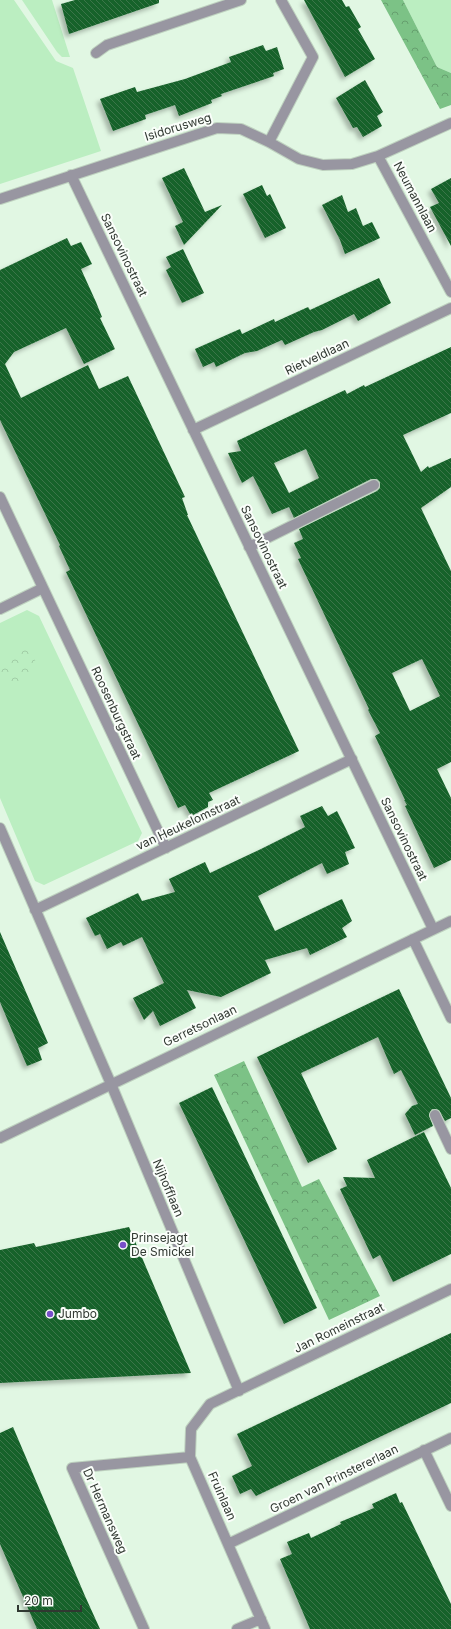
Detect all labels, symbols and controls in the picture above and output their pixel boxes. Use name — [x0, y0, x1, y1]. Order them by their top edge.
street label: Isidorusweg — [143, 109, 213, 144]
street label: Neumannlaan — [390, 159, 440, 235]
street label: Sansovinostraat — [98, 211, 151, 299]
street label: Rietveldlaan — [282, 335, 351, 378]
street label: Sansovinostraat — [238, 503, 291, 591]
street label: Roosenburgstraat — [88, 664, 145, 762]
street label: van Heukelomstraat — [133, 792, 242, 853]
street label: Sansovinostraat — [378, 795, 431, 883]
street label: Gerretsonlaan — [161, 1001, 239, 1050]
street label: Nijhofflaan — [150, 1157, 187, 1219]
place label: Prinsejagt De Smickel — [131, 1230, 194, 1259]
marker: Prinsejagt De Smickel — [118, 1240, 128, 1250]
street label: Jan Romeinstraat — [291, 1299, 386, 1356]
place label: Jumbo — [58, 1306, 97, 1321]
marker: Jumbo — [45, 1309, 55, 1319]
street label: Groen van Prinstererlaan — [267, 1441, 400, 1516]
street label: Dr Hermansweg — [80, 1466, 131, 1556]
street label: Fruinlaan — [205, 1469, 240, 1523]
scale bar — [18, 1587, 81, 1613]
text: 20 m — [24, 1593, 53, 1608]

